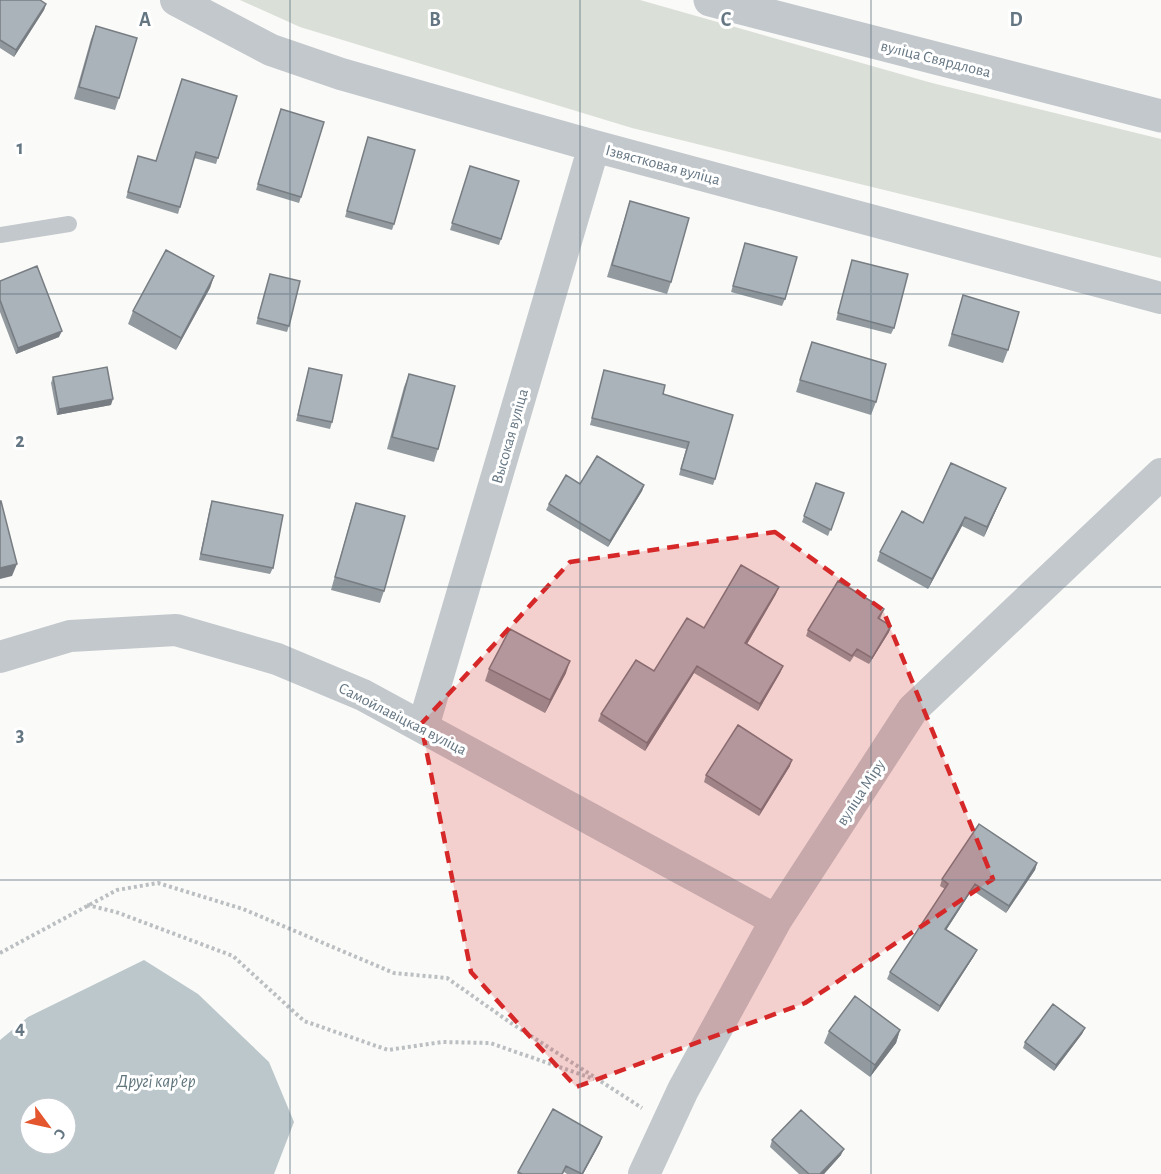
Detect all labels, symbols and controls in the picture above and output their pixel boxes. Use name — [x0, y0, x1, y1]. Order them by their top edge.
text: A — [139, 10, 151, 30]
text: B — [429, 10, 441, 30]
text: C — [721, 10, 732, 30]
text: D — [1009, 10, 1023, 30]
street label: вуліца Свярдлова — [879, 38, 992, 81]
text: 1 — [16, 138, 24, 158]
street label: Ізвястковая вуліца — [603, 142, 722, 189]
street label: Высокая вуліца — [489, 387, 532, 486]
text: 2 — [15, 431, 25, 451]
street label: Самойлавіцкая вуліца — [336, 680, 469, 759]
text: 3 — [16, 725, 24, 745]
street label: вуліца Міру — [834, 757, 889, 829]
text: 4 — [15, 1018, 25, 1038]
water label: Другі карʼер — [116, 1073, 196, 1091]
north arrow — [18, 1096, 78, 1156]
text: С — [51, 1126, 69, 1142]

